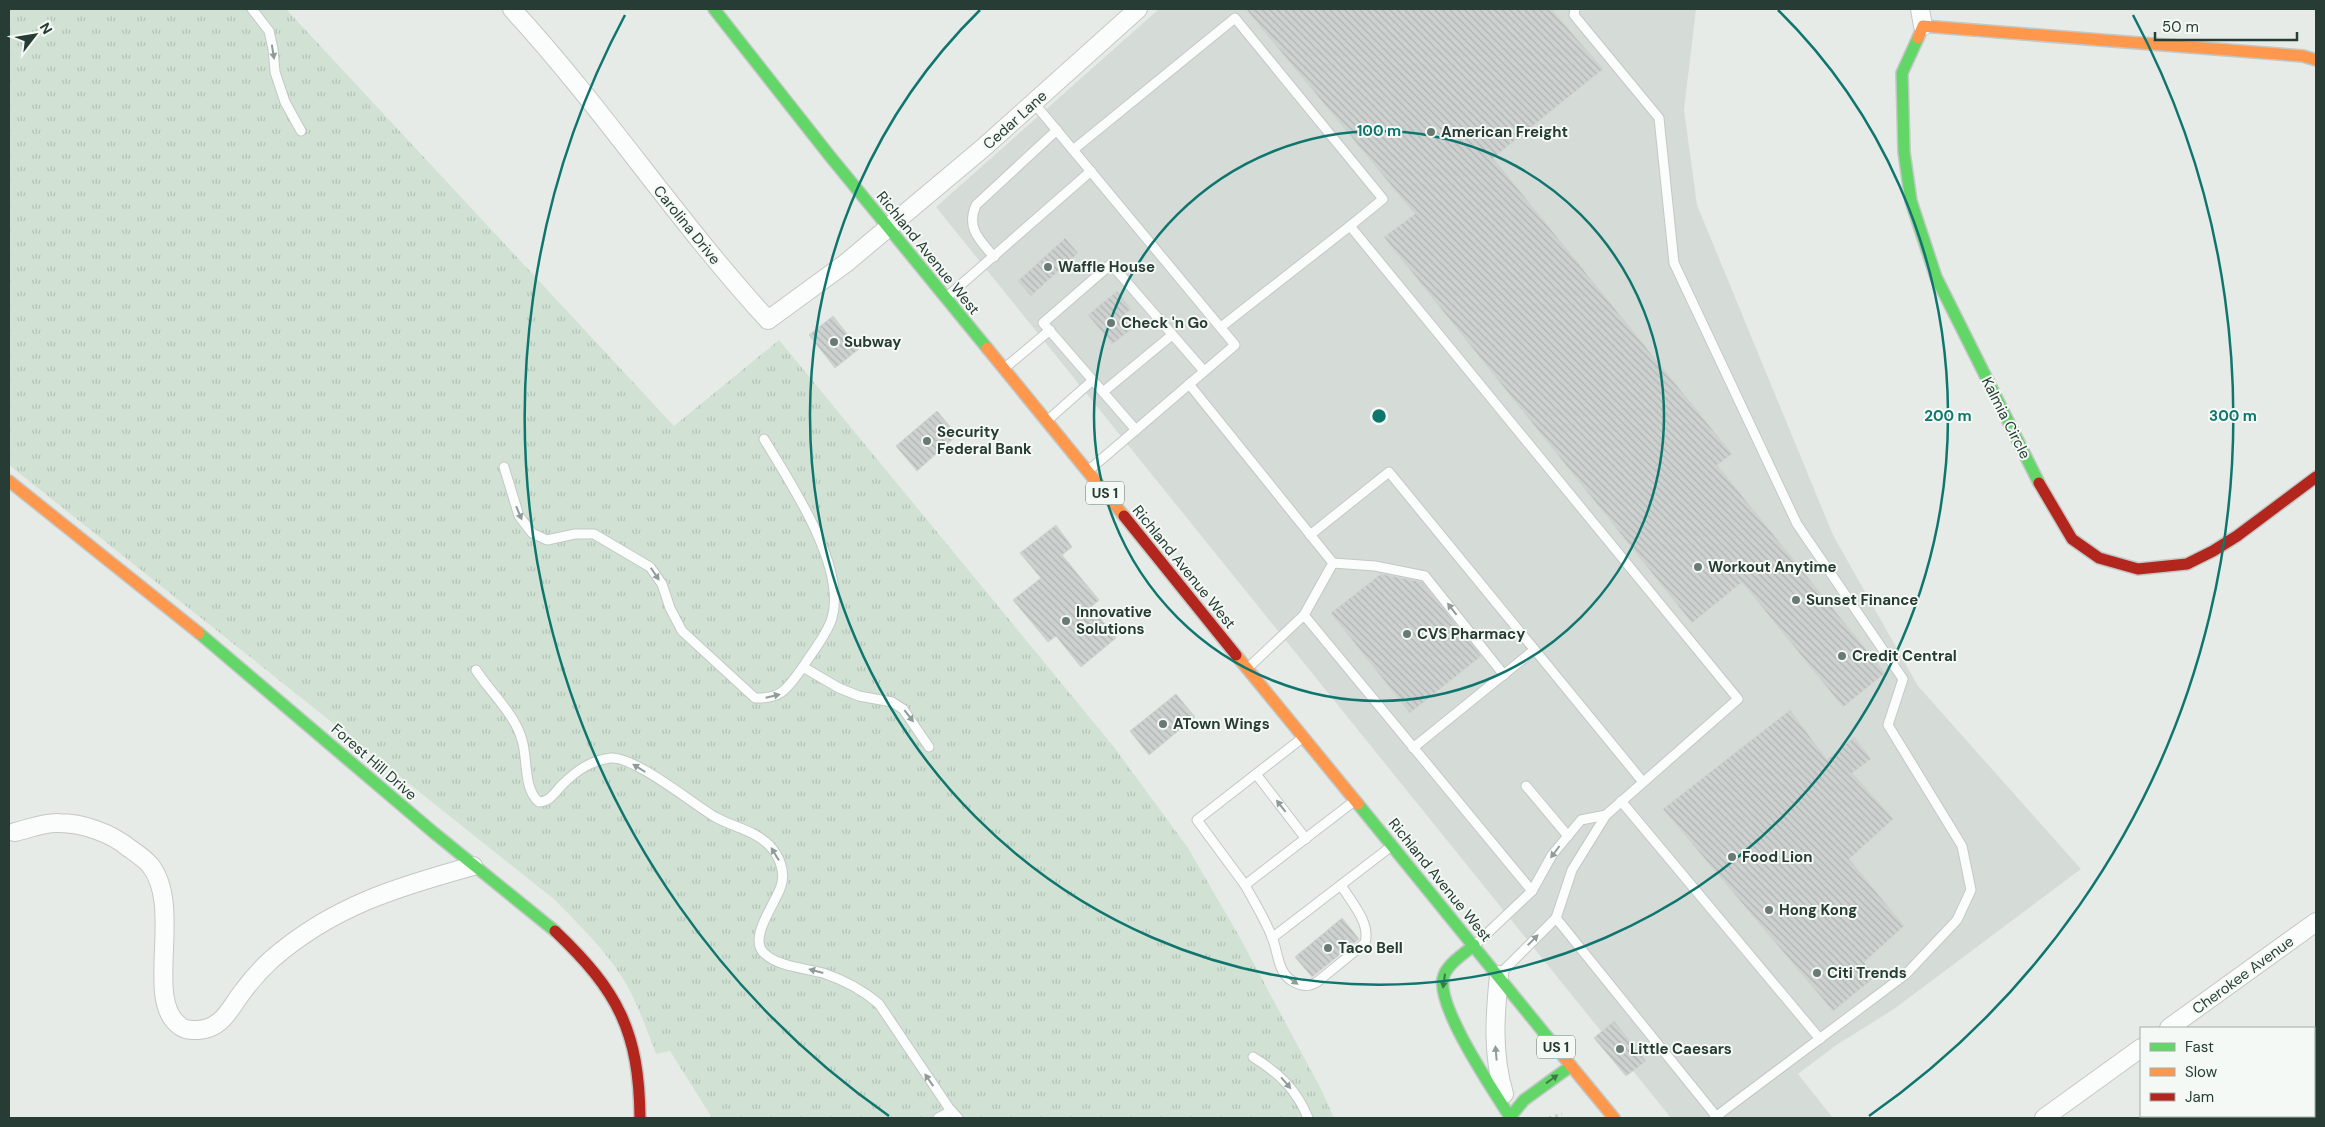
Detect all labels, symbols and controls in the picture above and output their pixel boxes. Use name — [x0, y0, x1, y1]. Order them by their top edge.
north arrow — [10, 10, 60, 60]
scale bar — [2155, 10, 2298, 42]
text: 50 m — [2162, 17, 2199, 37]
text: N — [36, 19, 56, 37]
one-way arrow — [269, 44, 277, 60]
street label: Cedar Lane — [979, 86, 1051, 154]
text: 100 m — [1357, 121, 1401, 141]
place label: American Freight — [1441, 122, 1568, 142]
marker: American Freight — [1425, 126, 1437, 138]
street label: Carolina Drive — [649, 181, 725, 269]
street label: Richland Avenue West — [872, 187, 984, 319]
place label: Waffle House — [1058, 257, 1155, 277]
marker: Waffle House — [1042, 261, 1054, 273]
place label: Check 'n Go — [1121, 313, 1208, 333]
marker: Check 'n Go — [1105, 317, 1117, 329]
place label: Subway — [844, 332, 901, 352]
marker: Subway — [828, 336, 840, 348]
street label: Kalmia Circle — [1977, 374, 2035, 462]
text: 200 m — [1924, 406, 1972, 426]
text: 300 m — [2209, 406, 2257, 426]
centre of rings — [1370, 407, 1388, 425]
place label: Security Federal Bank — [937, 422, 1032, 459]
marker: Security Federal Bank — [921, 435, 933, 447]
road number: US 1 — [1086, 482, 1124, 504]
street label: Richland Avenue West — [1128, 501, 1240, 633]
one-way arrow — [516, 506, 524, 520]
place label: Workout Anytime — [1708, 557, 1837, 577]
marker: Workout Anytime — [1692, 561, 1704, 573]
one-way arrow — [650, 568, 660, 581]
place label: Sunset Finance — [1806, 590, 1918, 610]
marker: Sunset Finance — [1790, 594, 1802, 606]
place label: Innovative Solutions — [1076, 602, 1152, 639]
one-way arrow — [1446, 603, 1457, 616]
marker: Innovative Solutions — [1060, 615, 1072, 627]
place label: CVS Pharmacy — [1417, 624, 1525, 644]
marker: CVS Pharmacy — [1401, 628, 1413, 640]
place label: Credit Central — [1852, 646, 1957, 666]
marker: Credit Central — [1836, 650, 1848, 662]
one-way arrow — [765, 692, 780, 700]
one-way arrow — [904, 710, 915, 723]
place label: ATown Wings — [1173, 714, 1270, 734]
marker: ATown Wings — [1157, 718, 1169, 730]
street label: Forest Hill Drive — [327, 719, 421, 805]
one-way arrow — [633, 764, 646, 773]
one-way arrow — [1275, 800, 1286, 813]
street label: Richland Avenue West — [1384, 814, 1496, 946]
one-way arrow — [1550, 845, 1560, 859]
place label: Food Lion — [1742, 847, 1812, 867]
one-way arrow — [771, 848, 780, 861]
marker: Food Lion — [1726, 851, 1738, 863]
place label: Hong Kong — [1779, 900, 1857, 920]
marker: Hong Kong — [1763, 904, 1775, 916]
street label: Cherokee Avenue — [2188, 931, 2298, 1019]
one-way arrow — [1527, 935, 1539, 947]
place label: Taco Bell — [1338, 938, 1403, 958]
marker: Taco Bell — [1322, 942, 1334, 954]
place label: Citi Trends — [1827, 963, 1907, 983]
one-way arrow — [808, 967, 823, 975]
marker: Citi Trends — [1811, 967, 1823, 979]
one-way arrow — [1439, 973, 1447, 989]
one-way arrow — [1285, 975, 1299, 985]
legend — [2140, 1027, 2315, 1117]
road number: US 1 — [1537, 1036, 1575, 1058]
text: Fast — [2185, 1037, 2214, 1057]
place label: Little Caesars — [1630, 1039, 1732, 1059]
marker: Little Caesars — [1614, 1043, 1626, 1055]
one-way arrow — [1492, 1044, 1500, 1060]
text: Slow — [2185, 1062, 2218, 1082]
one-way arrow — [924, 1073, 934, 1086]
one-way arrow — [1545, 1074, 1559, 1084]
one-way arrow — [1281, 1076, 1292, 1089]
text: Jam — [2185, 1087, 2214, 1107]

